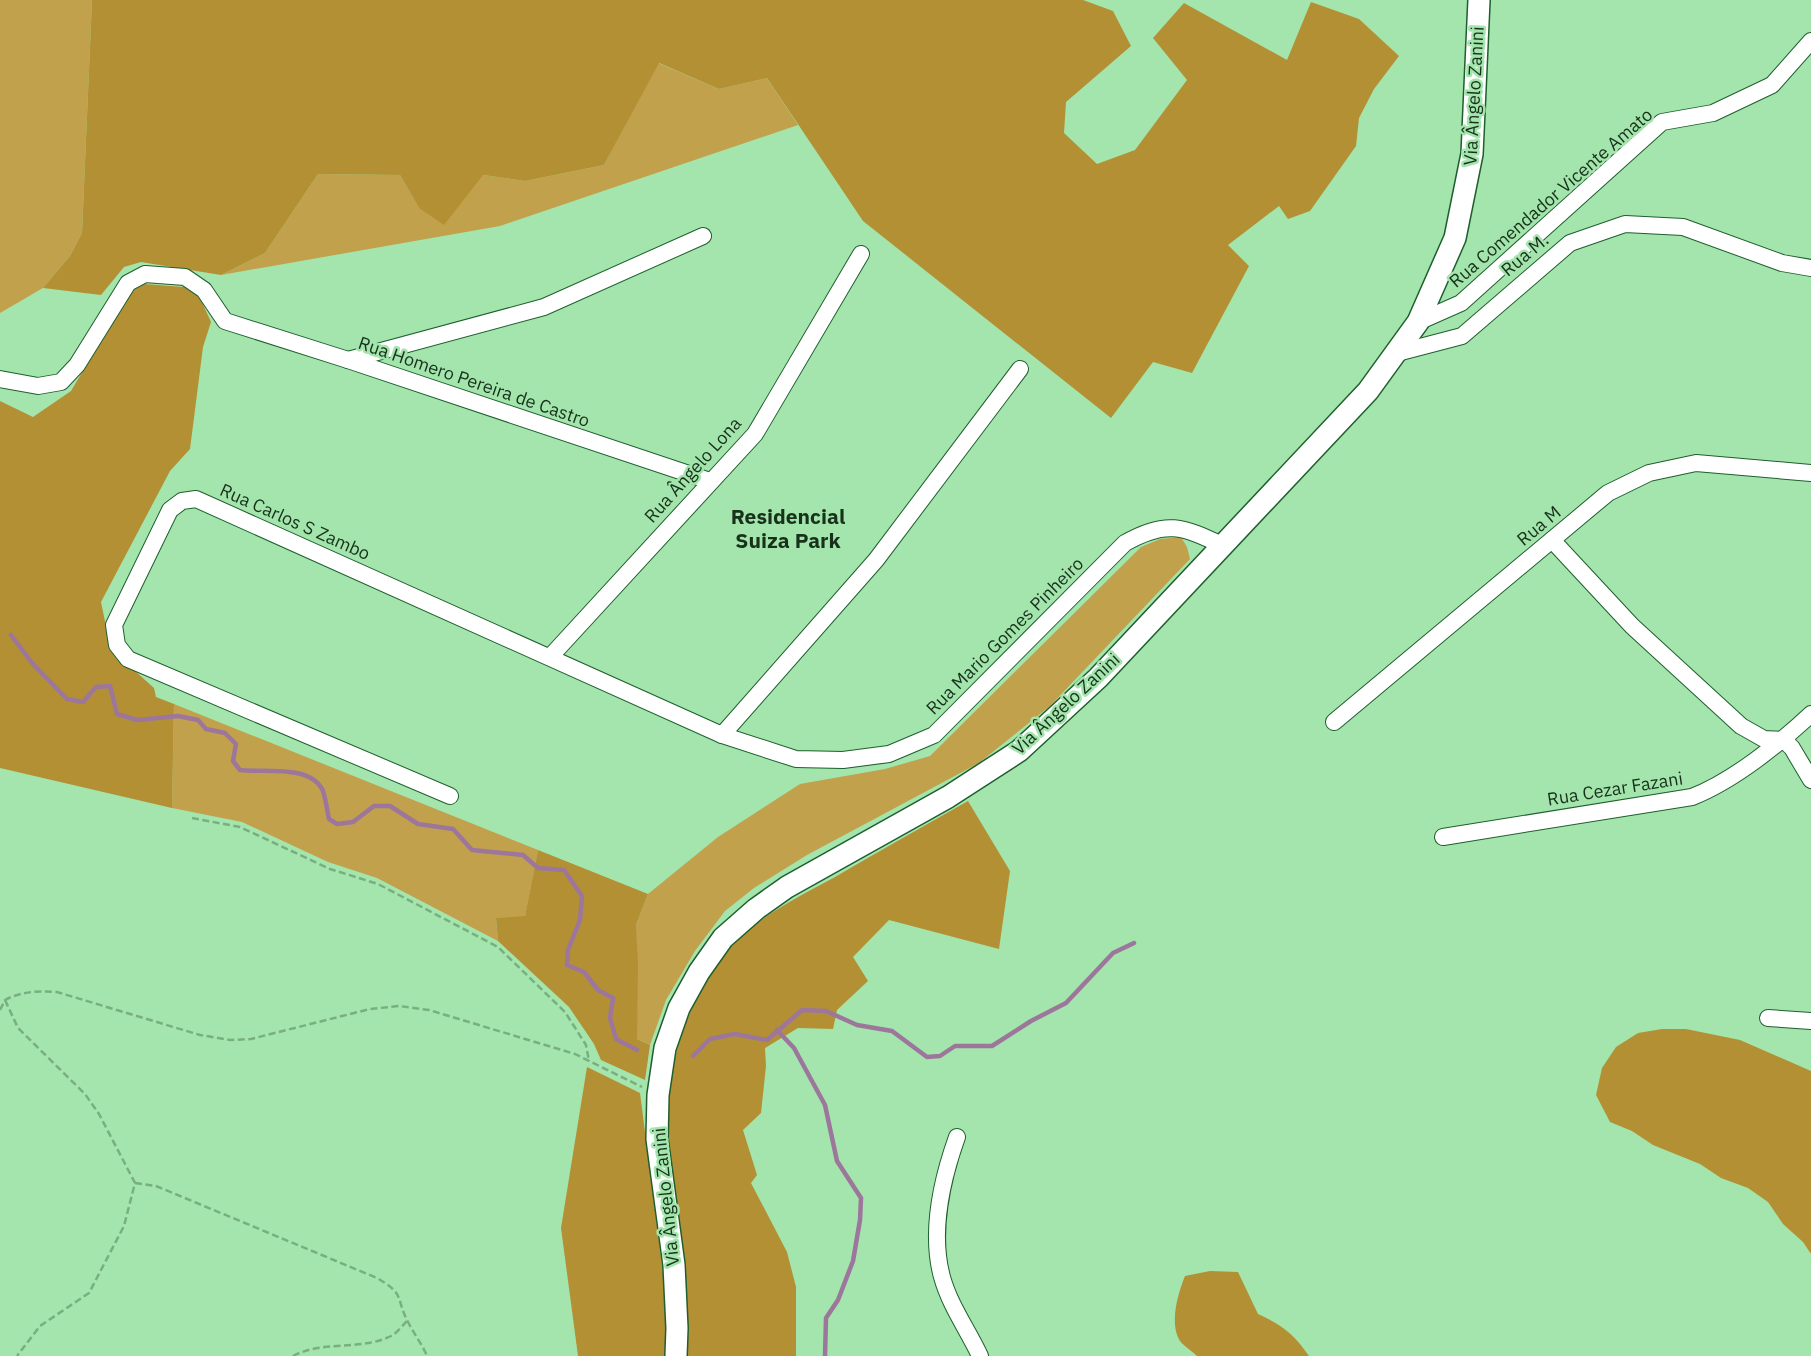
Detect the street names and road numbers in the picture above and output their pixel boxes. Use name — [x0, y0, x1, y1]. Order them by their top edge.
street label: Via Ângelo Zanini — [1458, 26, 1489, 166]
street label: Rua Comendador Vicente Amato — [1444, 103, 1657, 292]
street label: Rua M. — [1496, 228, 1553, 281]
street label: Rua Homero Pereira de Castro — [355, 331, 593, 432]
street label: Rua Ângelo Lona — [639, 412, 746, 527]
street label: Rua Carlos S Zambo — [217, 478, 374, 565]
street label: Rua M — [1512, 501, 1565, 551]
street label: Rua Mario Gomes Pinheiro — [921, 552, 1088, 719]
street label: Via Ângelo Zanini — [1007, 648, 1124, 759]
street label: Rua Cezar Fazani — [1545, 766, 1684, 811]
street label: Via Ângelo Zanini — [647, 1127, 684, 1267]

